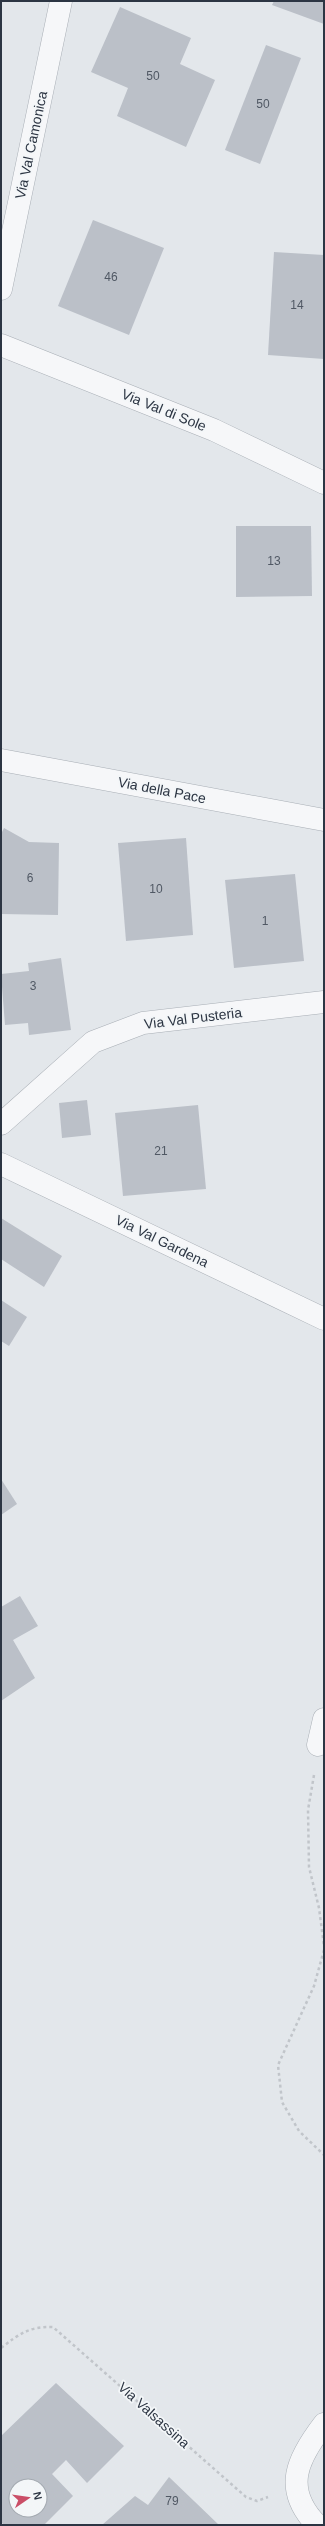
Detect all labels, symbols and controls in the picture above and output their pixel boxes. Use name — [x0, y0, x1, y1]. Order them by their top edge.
house number: 50 — [146, 69, 160, 83]
street label: Via Val Camonica — [12, 89, 50, 200]
house number: 50 — [256, 97, 270, 111]
house number: 46 — [104, 270, 118, 284]
house number: 14 — [290, 298, 304, 312]
street label: Via Val di Sole — [119, 386, 209, 434]
house number: 13 — [267, 554, 281, 568]
street label: Via della Pace — [117, 774, 208, 806]
house number: 6 — [27, 871, 34, 885]
house number: 10 — [149, 882, 163, 896]
house number: 1 — [262, 914, 269, 928]
house number: 3 — [30, 979, 37, 993]
street label: Via Val Pusteria — [143, 1004, 243, 1032]
house number: 21 — [154, 1144, 168, 1158]
street label: Via Val Gardena — [113, 1212, 211, 1271]
street label: Via Valsassina — [115, 2379, 193, 2451]
north arrow — [8, 2478, 48, 2518]
text: N — [31, 2491, 44, 2501]
house number: 79 — [165, 2494, 179, 2508]

